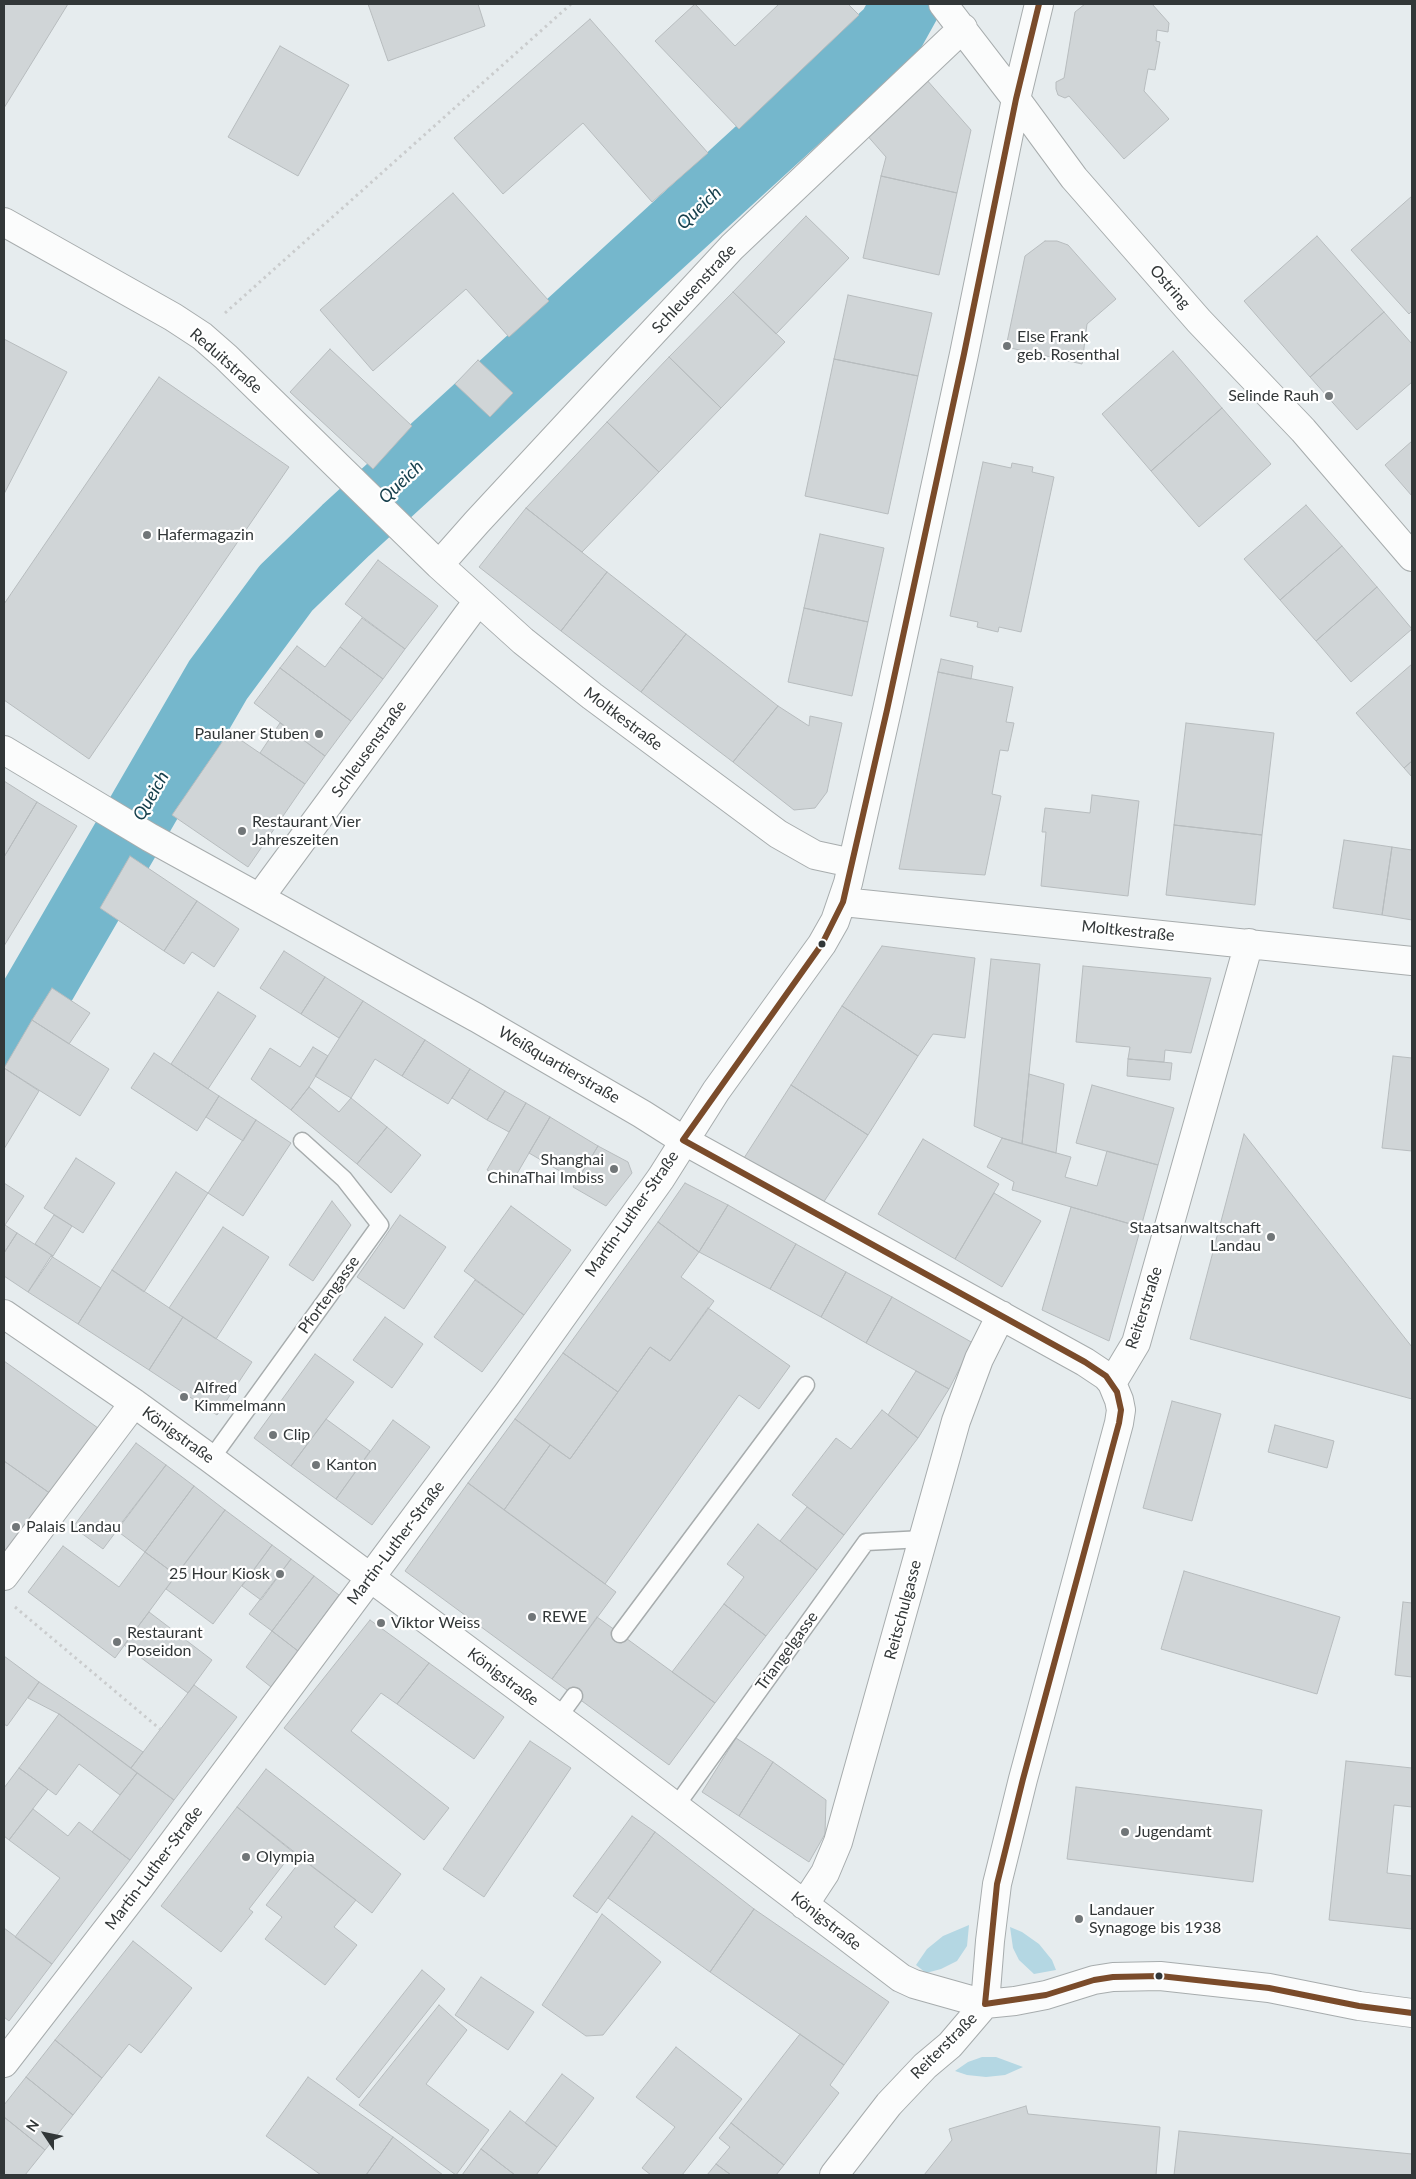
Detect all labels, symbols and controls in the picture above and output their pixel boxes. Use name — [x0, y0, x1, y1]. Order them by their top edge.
water label: Queich — [672, 182, 726, 234]
street label: Schleusenstraße — [648, 241, 740, 337]
street label: Ostring — [1146, 261, 1194, 313]
street label: Reduitstraße — [186, 324, 266, 398]
place label: Else Frank geb. Rosenthal — [1017, 327, 1120, 365]
marker: Else Frank geb. Rosenthal — [1001, 340, 1013, 352]
place label: Selinde Rauh — [1228, 386, 1319, 406]
marker: Selinde Rauh — [1323, 390, 1335, 402]
water label: Queich — [374, 456, 428, 508]
place label: Hafermagazin — [157, 525, 254, 545]
marker: Hafermagazin — [141, 529, 153, 541]
street label: Moltkestraße — [580, 683, 666, 755]
street label: Schleusenstraße — [328, 697, 410, 801]
place label: Paulaner Stuben — [194, 724, 309, 744]
marker: Paulaner Stuben — [313, 728, 325, 740]
water label: Queich — [128, 768, 174, 824]
place label: Restaurant Vier Jahreszeiten — [252, 812, 361, 850]
marker: Restaurant Vier Jahreszeiten — [236, 825, 248, 837]
street label: Moltkestraße — [1081, 917, 1175, 945]
unlabelled marker — [817, 939, 827, 949]
street label: Weißquartierstraße — [495, 1022, 623, 1108]
street label: Martin-Luther-Straße — [581, 1147, 683, 1281]
place label: Shanghai ChinaThai Imbiss — [487, 1150, 604, 1188]
marker: Shanghai ChinaThai Imbiss — [608, 1163, 620, 1175]
place label: Staatsanwaltschaft Landau — [1129, 1218, 1261, 1256]
marker: Staatsanwaltschaft Landau — [1265, 1231, 1277, 1243]
street label: Pfortengasse — [294, 1252, 364, 1338]
street label: Reiterstraße — [1122, 1264, 1166, 1352]
place label: Alfred Kimmelmann — [194, 1378, 286, 1416]
marker: Alfred Kimmelmann — [178, 1391, 190, 1403]
street label: Königstraße — [138, 1402, 218, 1468]
place label: Clip — [283, 1425, 310, 1445]
marker: Clip — [267, 1429, 279, 1441]
place label: Kanton — [326, 1455, 377, 1475]
marker: Kanton — [310, 1459, 322, 1471]
street label: Martin-Luther-Straße — [343, 1477, 449, 1609]
place label: Palais Landau — [26, 1517, 121, 1537]
marker: Palais Landau — [10, 1521, 22, 1533]
street label: Reitschulgasse — [880, 1558, 926, 1662]
place label: 25 Hour Kiosk — [169, 1564, 270, 1584]
marker: 25 Hour Kiosk — [274, 1568, 286, 1580]
place label: REWE — [542, 1607, 587, 1627]
street label: Triangelgasse — [752, 1608, 822, 1694]
marker: REWE — [526, 1611, 538, 1623]
place label: Viktor Weiss — [391, 1613, 480, 1633]
marker: Viktor Weiss — [375, 1617, 387, 1629]
place label: Restaurant Poseidon — [127, 1623, 203, 1661]
marker: Restaurant Poseidon — [111, 1636, 123, 1648]
street label: Königstraße — [464, 1644, 542, 1710]
street label: Martin-Luther-Straße — [101, 1802, 207, 1934]
place label: Jugendamt — [1135, 1822, 1212, 1842]
marker: Jugendamt — [1119, 1826, 1131, 1838]
place label: Olympia — [256, 1847, 315, 1867]
marker: Olympia — [240, 1851, 252, 1863]
street label: Königstraße — [787, 1888, 865, 1954]
place label: Landauer Synagoge bis 1938 — [1089, 1900, 1221, 1938]
marker: Landauer Synagoge bis 1938 — [1073, 1913, 1085, 1925]
unlabelled marker — [1154, 1971, 1164, 1981]
street label: Reiterstraße — [907, 2009, 981, 2083]
north arrow — [20, 2109, 70, 2159]
text: N — [22, 2116, 42, 2135]

